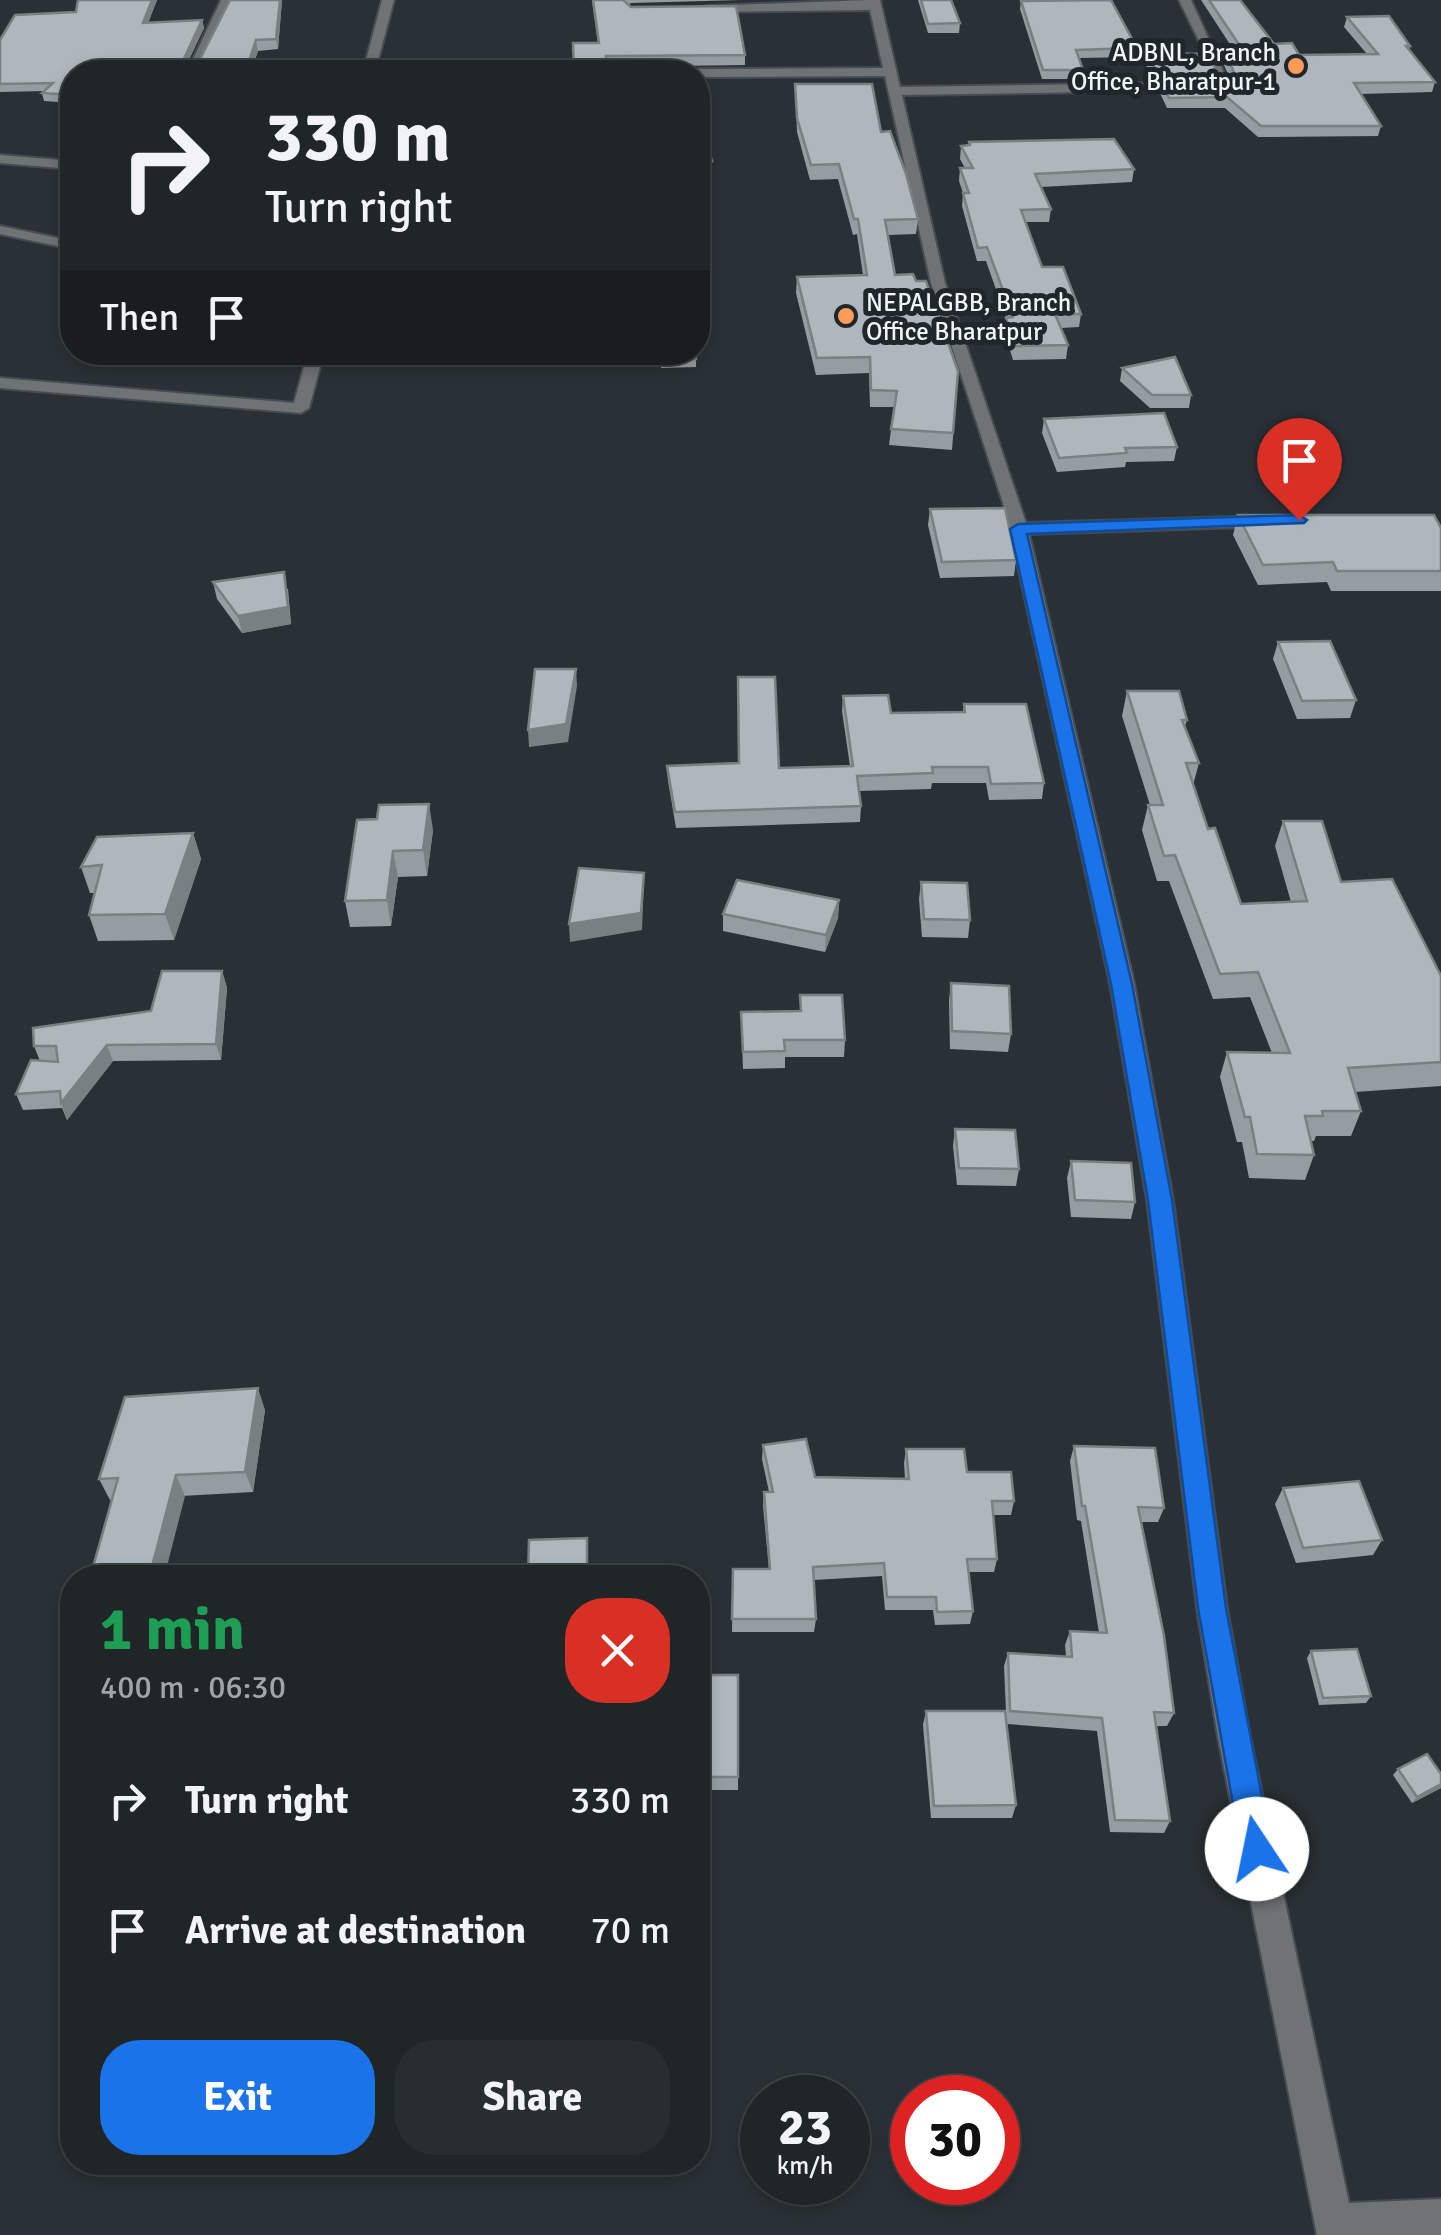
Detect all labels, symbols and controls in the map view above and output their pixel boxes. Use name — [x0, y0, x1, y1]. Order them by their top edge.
place label: ADBNL, Branch Office, Bharatpur-1 — [1071, 37, 1276, 97]
marker: ADBNL, Branch Office, Bharatpur-1 — [1285, 55, 1307, 77]
text: 330 m — [265, 94, 450, 180]
icon: right — [100, 100, 230, 230]
text: Turn right — [265, 180, 453, 235]
place label: NEPALGBB, Branch Office Bharatpur — [866, 287, 1072, 347]
icon: arrive — [199, 290, 254, 345]
text: Then — [100, 294, 179, 341]
marker: NEPALGBB, Branch Office Bharatpur — [835, 305, 857, 327]
pin — [1257, 418, 1342, 521]
icon: arrive — [1272, 433, 1327, 488]
text: 1 min — [100, 1593, 245, 1667]
button: close — [565, 1598, 670, 1703]
text: 400 m · 06:30 — [100, 1668, 286, 1707]
icon: right — [100, 1773, 155, 1828]
text: Turn right — [185, 1777, 349, 1824]
text: 330 m — [570, 1777, 670, 1824]
position arrow — [1205, 1797, 1309, 1901]
icon: arrive — [100, 1903, 155, 1958]
text: Arrive at destination — [185, 1907, 526, 1954]
text: 70 m — [590, 1907, 670, 1954]
button: Exit — [100, 2040, 375, 2155]
button: Share — [395, 2040, 670, 2155]
speed limit sign: 30 — [890, 2075, 1020, 2205]
text: 23 — [778, 2097, 832, 2159]
text: km/h — [777, 2150, 833, 2181]

